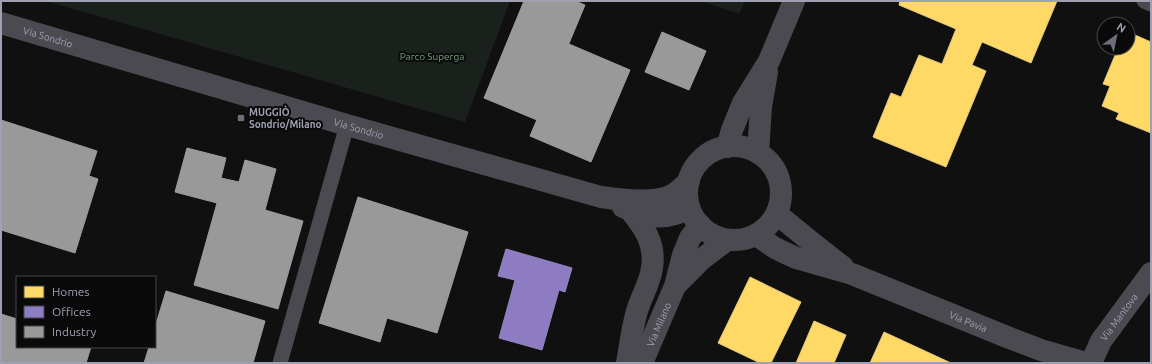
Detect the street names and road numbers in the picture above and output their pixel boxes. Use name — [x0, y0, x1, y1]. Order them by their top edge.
street label: Via Sondrio — [22, 25, 74, 50]
street label: Via Sondrio — [332, 116, 385, 141]
street label: Via Mantova — [1098, 291, 1140, 343]
street label: Via Milano — [645, 301, 673, 348]
street label: Via Pavia — [947, 309, 989, 334]

